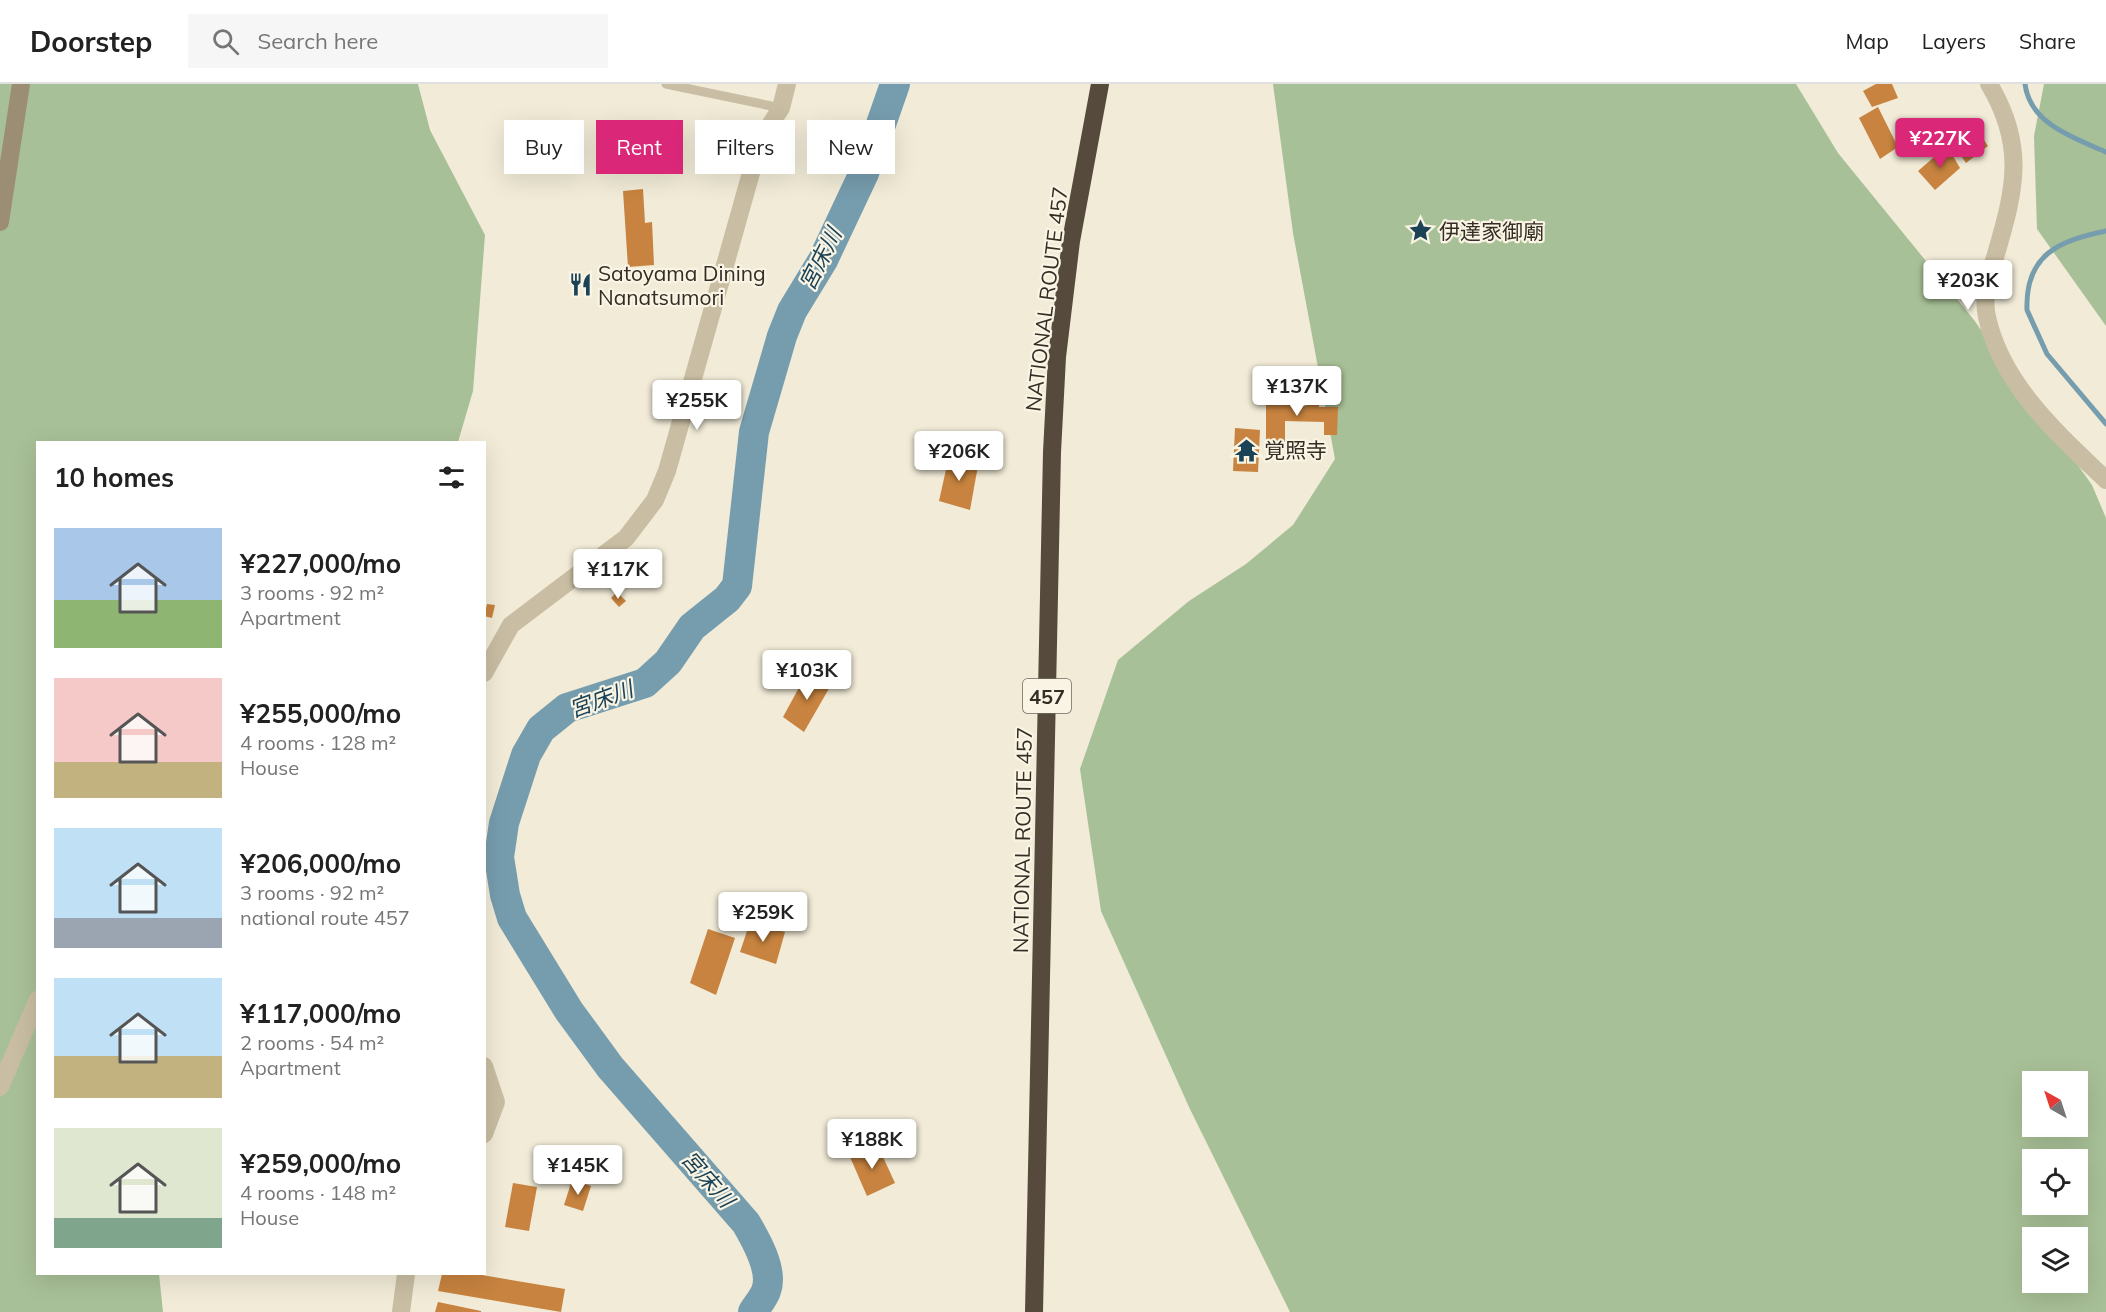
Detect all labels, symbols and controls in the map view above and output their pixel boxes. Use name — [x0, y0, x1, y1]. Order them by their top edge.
search box — [188, 14, 608, 68]
text: Doorstep — [30, 24, 152, 59]
icon: search — [209, 25, 242, 58]
text: Search here — [257, 27, 378, 55]
text: Map — [1846, 28, 1889, 54]
text: Layers — [1922, 28, 1986, 54]
text: Share — [2019, 28, 2076, 54]
pin: ¥227K — [1898, 118, 1982, 169]
chip: Buy — [504, 120, 584, 174]
chip: Rent — [596, 120, 683, 174]
chip: Filters — [695, 120, 795, 174]
chip: New — [807, 120, 895, 174]
text: ¥227K — [1909, 125, 1971, 150]
street label: NATIONAL ROUTE 457 — [1019, 185, 1073, 413]
place icon: 伊達家御廟 — [1408, 218, 1434, 244]
place label: 伊達家御廟 — [1439, 218, 1544, 244]
water label: 宮床川 — [793, 221, 848, 295]
place label: Satoyama Dining Nanatsumori — [598, 260, 766, 310]
pin: ¥203K — [1926, 260, 2010, 311]
text: ¥203K — [1937, 267, 1999, 292]
restaurant icon: Satoyama Dining Nanatsumori — [567, 272, 593, 298]
pin: ¥137K — [1255, 366, 1339, 417]
text: ¥137K — [1266, 373, 1328, 398]
pin: ¥255K — [655, 380, 739, 431]
text: ¥255K — [666, 387, 728, 412]
pin: ¥206K — [917, 431, 1001, 482]
temple icon: 覚照寺 — [1233, 437, 1259, 463]
place label: 覚照寺 — [1264, 437, 1327, 463]
text: ¥206K — [928, 438, 990, 463]
text: 10 homes — [54, 461, 174, 494]
icon: filters — [435, 461, 468, 494]
text: ¥227,000/mo — [240, 547, 401, 580]
pin: ¥117K — [576, 549, 660, 600]
icon: home — [102, 552, 174, 624]
text: ¥117K — [587, 556, 649, 581]
text: 3 rooms · 92 m² — [240, 580, 384, 605]
text: Apartment — [240, 605, 341, 630]
pin: ¥103K — [765, 650, 849, 701]
text: ¥103K — [776, 657, 838, 682]
water label: 宮床川 — [565, 674, 639, 723]
road number: 457 — [1023, 679, 1071, 713]
text: ¥255,000/mo — [240, 697, 401, 730]
icon: home — [102, 702, 174, 774]
street label: NATIONAL ROUTE 457 — [1007, 727, 1037, 953]
text: 4 rooms · 128 m² — [240, 730, 396, 755]
text: House — [240, 755, 299, 780]
text: ¥206,000/mo — [240, 847, 401, 880]
icon: home — [102, 852, 174, 924]
text: 3 rooms · 92 m² — [240, 880, 384, 905]
pin: ¥259K — [721, 892, 805, 943]
text: ¥259K — [732, 899, 794, 924]
text: national route 457 — [240, 905, 410, 930]
text: ¥117,000/mo — [240, 997, 401, 1030]
icon: home — [102, 1002, 174, 1074]
text: 2 rooms · 54 m² — [240, 1030, 384, 1055]
text: Apartment — [240, 1055, 341, 1080]
north arrow — [2022, 1071, 2088, 1137]
map controls — [2022, 1071, 2088, 1293]
pin: ¥188K — [830, 1119, 914, 1170]
text: ¥188K — [841, 1126, 903, 1151]
pin: ¥145K — [536, 1145, 620, 1196]
water label: 宮床川 — [676, 1145, 742, 1215]
text: ¥259,000/mo — [240, 1147, 401, 1180]
button: locate — [2022, 1149, 2088, 1215]
icon: home — [102, 1152, 174, 1224]
text: ¥145K — [547, 1152, 609, 1177]
text: 4 rooms · 148 m² — [240, 1180, 396, 1205]
text: House — [240, 1205, 299, 1230]
button: layers — [2022, 1227, 2088, 1293]

